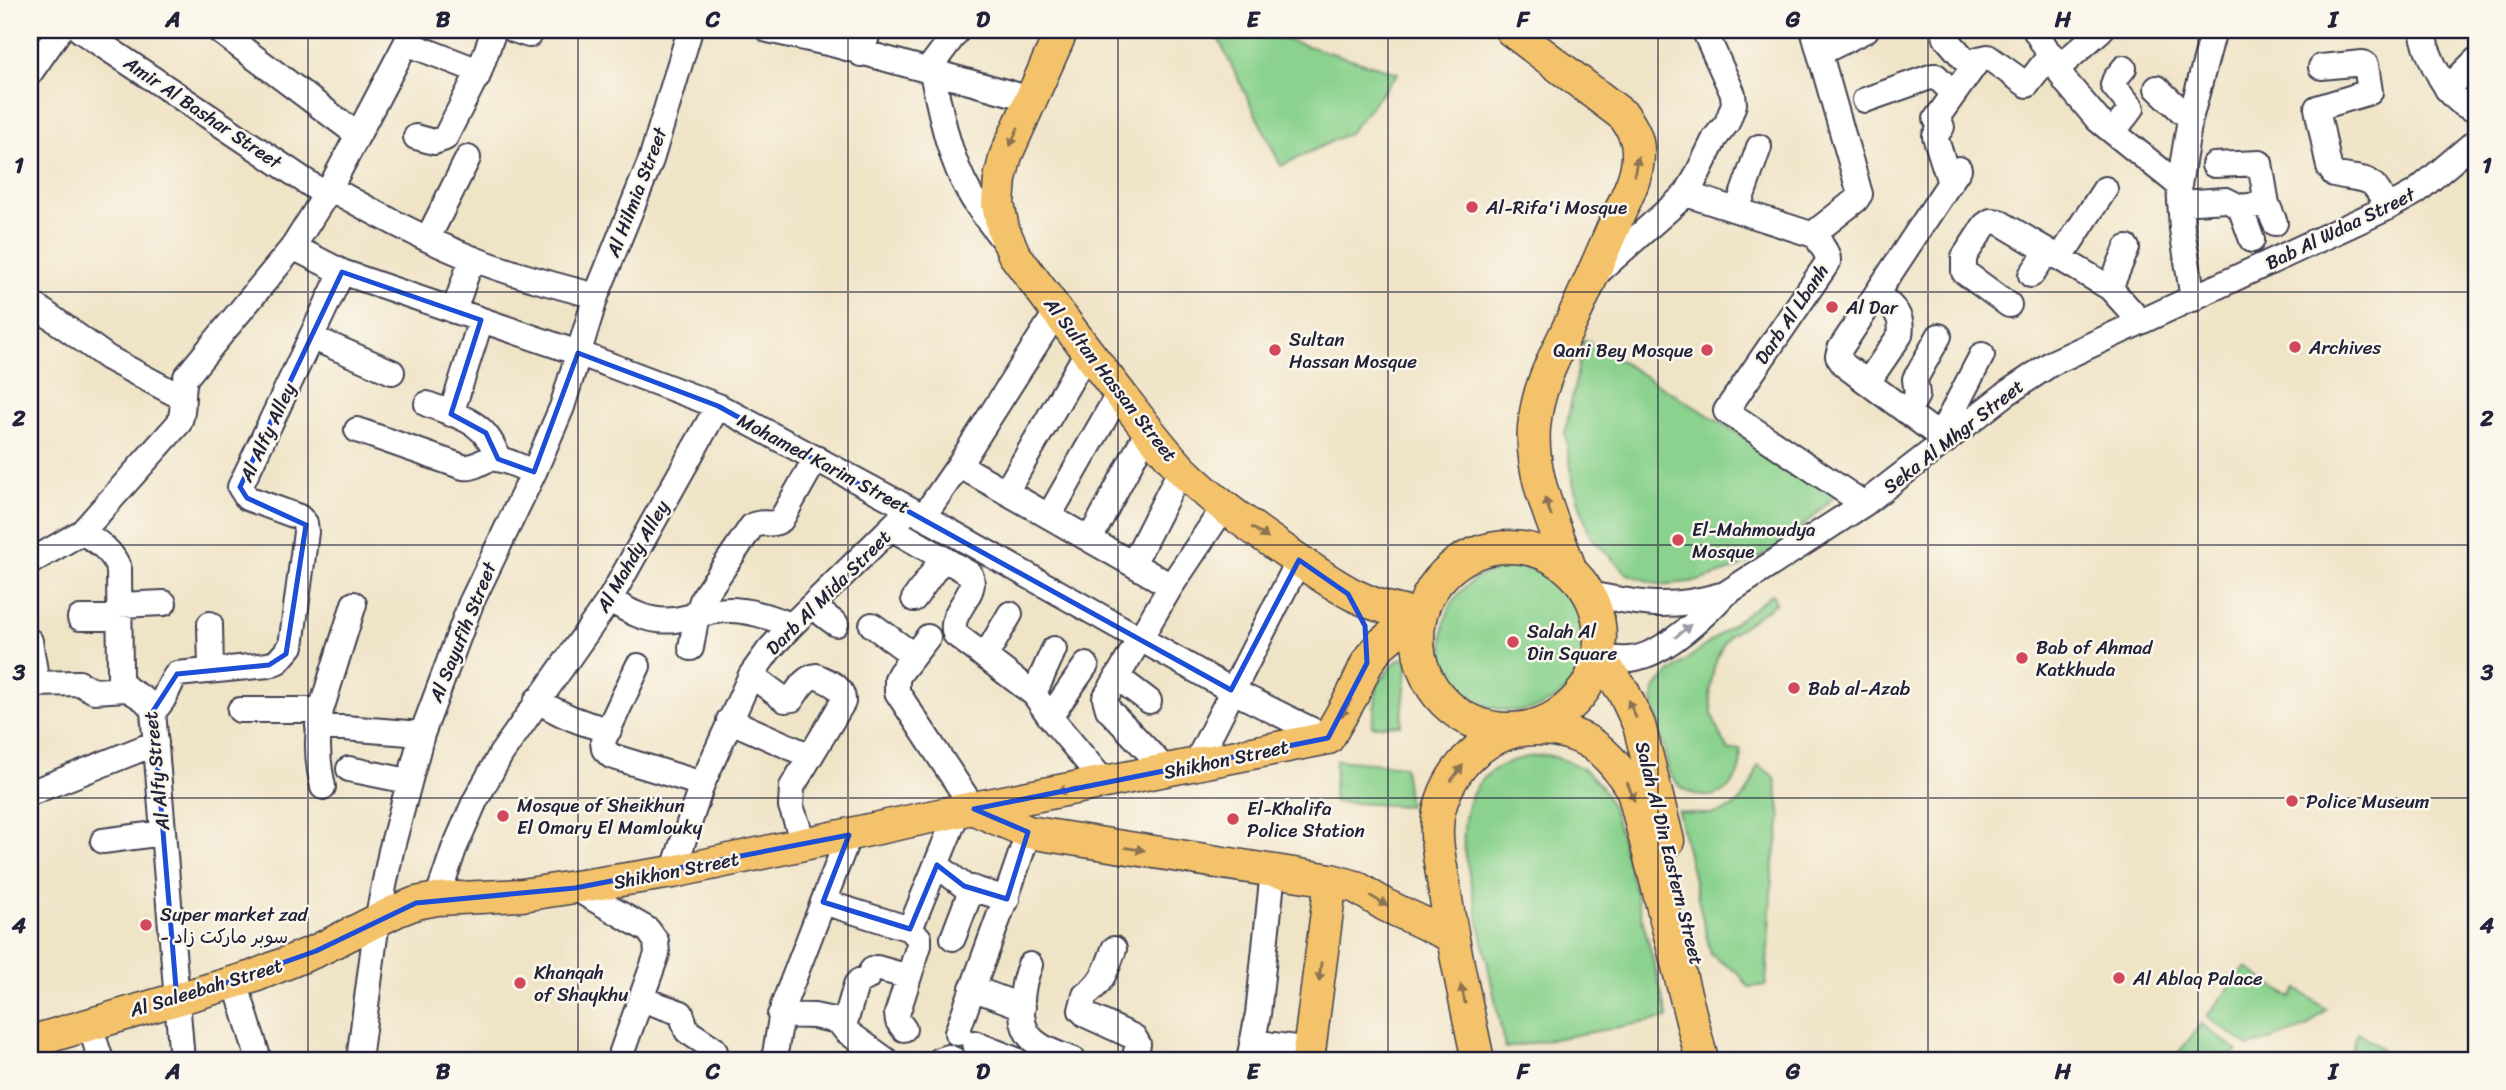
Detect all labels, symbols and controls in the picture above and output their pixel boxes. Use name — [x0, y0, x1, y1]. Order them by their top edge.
text: A — [164, 0, 181, 40]
text: B — [436, 0, 451, 40]
text: C — [705, 0, 721, 40]
text: D — [976, 0, 991, 40]
text: E — [1247, 0, 1262, 40]
text: F — [1516, 0, 1531, 40]
text: G — [1785, 0, 1801, 40]
text: H — [2054, 0, 2072, 40]
text: I — [2327, 0, 2339, 40]
street label: Amir Al Bashar Street — [116, 46, 290, 179]
street label: Al Hilmia Street — [596, 121, 677, 263]
one-way arrow — [1008, 127, 1020, 147]
text: 1 — [14, 145, 24, 186]
text: 1 — [2482, 145, 2492, 186]
one-way arrow — [1630, 155, 1641, 177]
street label: Bab Al Wdaa Street — [2260, 177, 2422, 279]
place label: Al-Rifa'i Mosque — [1485, 191, 1627, 224]
marker: Al-Rifa'i Mosque — [1464, 199, 1480, 215]
street label: Darb Al Lbanh — [1745, 257, 1837, 371]
street label: Al Sultan Hassan Street — [1035, 289, 1186, 469]
place label: Al Dar — [1845, 291, 1899, 324]
marker: Al Dar — [1824, 299, 1840, 315]
place label: Sultan Hassan Mosque — [1289, 323, 1417, 378]
place label: Archives — [2308, 331, 2382, 364]
place label: Qani Bey Mosque — [1553, 334, 1693, 367]
marker: Archives — [2287, 339, 2303, 355]
marker: Sultan Hassan Mosque — [1267, 342, 1283, 358]
marker: Qani Bey Mosque — [1699, 342, 1715, 358]
street label: Seka Al Mhgr Street — [1875, 370, 2031, 502]
street label: Al Alfy Alley — [230, 377, 305, 488]
text: 2 — [11, 398, 26, 439]
text: 2 — [2479, 398, 2494, 439]
street label: Mohamed Karim Street — [731, 404, 916, 523]
street label: Al Mahdy Alley — [586, 494, 678, 620]
one-way arrow — [1542, 496, 1553, 517]
place label: El-Mahmoudya Mosque — [1692, 513, 1816, 568]
street label: Darb Al Mida Street — [758, 522, 899, 663]
one-way arrow — [1251, 526, 1269, 540]
marker: El-Mahmoudya Mosque — [1670, 532, 1686, 548]
street label: Al Sayufih Street — [419, 556, 506, 708]
place label: Salah Al Din Square — [1527, 615, 1617, 670]
one-way arrow — [1674, 624, 1691, 639]
place label: Bab of Ahmad Katkhuda — [2036, 631, 2153, 686]
marker: Salah Al Din Square — [1505, 634, 1521, 650]
marker: Bab of Ahmad Katkhuda — [2014, 650, 2030, 666]
text: 3 — [12, 652, 26, 693]
text: 3 — [2480, 652, 2494, 693]
place label: Bab al-Azab — [1808, 672, 1910, 705]
marker: Bab al-Azab — [1786, 680, 1802, 696]
one-way arrow — [1340, 698, 1352, 718]
one-way arrow — [1626, 699, 1638, 719]
street label: Al Alfy Street — [134, 710, 179, 833]
street label: Shikhon Street — [1160, 730, 1292, 789]
street label: Salah Al Din Eastern Street — [1626, 738, 1713, 969]
one-way arrow — [1449, 764, 1464, 782]
one-way arrow — [1626, 782, 1637, 803]
one-way arrow — [1056, 785, 1078, 796]
place label: Police Museum — [2306, 785, 2430, 818]
place label: Mosque of Sheikhun El Omary El Mamlouky — [517, 789, 703, 844]
place label: El-Khalifa Police Station — [1247, 792, 1365, 847]
marker: Police Museum — [2284, 793, 2300, 809]
marker: Mosque of Sheikhun El Omary El Mamlouky — [495, 808, 511, 824]
marker: El-Khalifa Police Station — [1225, 811, 1241, 827]
street label: Shikhon Street — [610, 842, 742, 899]
one-way arrow — [1124, 844, 1146, 855]
one-way arrow — [1370, 895, 1389, 908]
place label: Super market zad - سوبر ماركت زاد — [160, 898, 309, 953]
text: 4 — [11, 905, 27, 946]
text: 4 — [2479, 905, 2495, 946]
marker: Super market zad - سوبر ماركت زاد — [138, 917, 154, 933]
street label: Al Saleebah Street — [125, 949, 287, 1027]
place label: Khanqah of Shaykhu — [534, 956, 628, 1011]
one-way arrow — [1314, 961, 1325, 983]
place label: Al Ablaq Palace — [2132, 962, 2263, 995]
marker: Al Ablaq Palace — [2111, 970, 2127, 986]
marker: Khanqah of Shaykhu — [512, 975, 528, 991]
one-way arrow — [1458, 982, 1469, 1004]
text: A — [164, 1051, 181, 1090]
text: B — [436, 1051, 451, 1090]
text: C — [705, 1051, 721, 1090]
text: D — [976, 1051, 991, 1090]
text: E — [1247, 1051, 1262, 1090]
text: F — [1516, 1051, 1531, 1090]
text: G — [1785, 1051, 1801, 1090]
text: H — [2054, 1051, 2072, 1090]
text: I — [2327, 1051, 2339, 1090]

